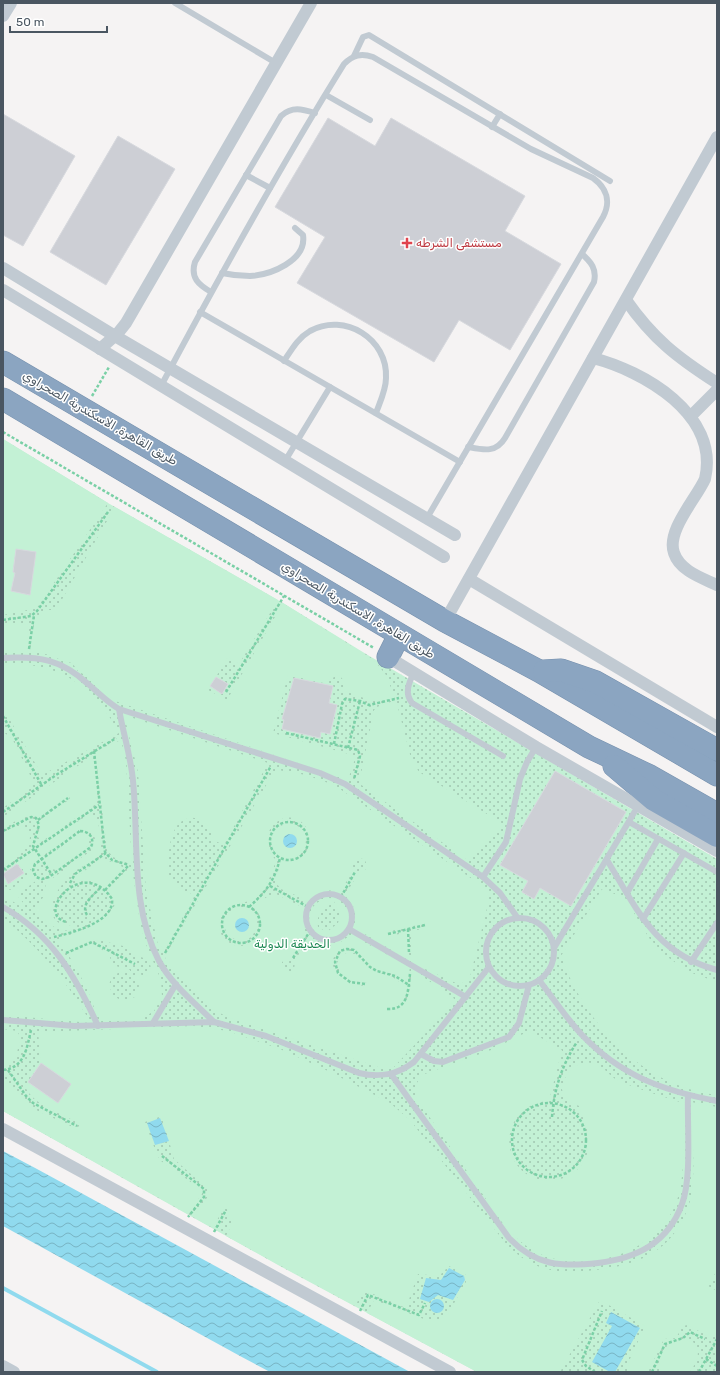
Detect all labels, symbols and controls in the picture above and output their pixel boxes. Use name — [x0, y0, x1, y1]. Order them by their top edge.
scale bar — [10, 8, 107, 34]
text: 50 m — [16, 15, 44, 29]
place label: مستشفى الشرطه — [416, 236, 502, 251]
marker: مستشفى الشرطه — [401, 237, 413, 249]
street label: طريق القاهرة, الاسكندرية الصحراوي — [20, 368, 180, 469]
street label: طريق القاهرة, الاسكندرية الصحراوي — [278, 559, 437, 662]
park label: الحديقة الدولية — [254, 937, 330, 952]

